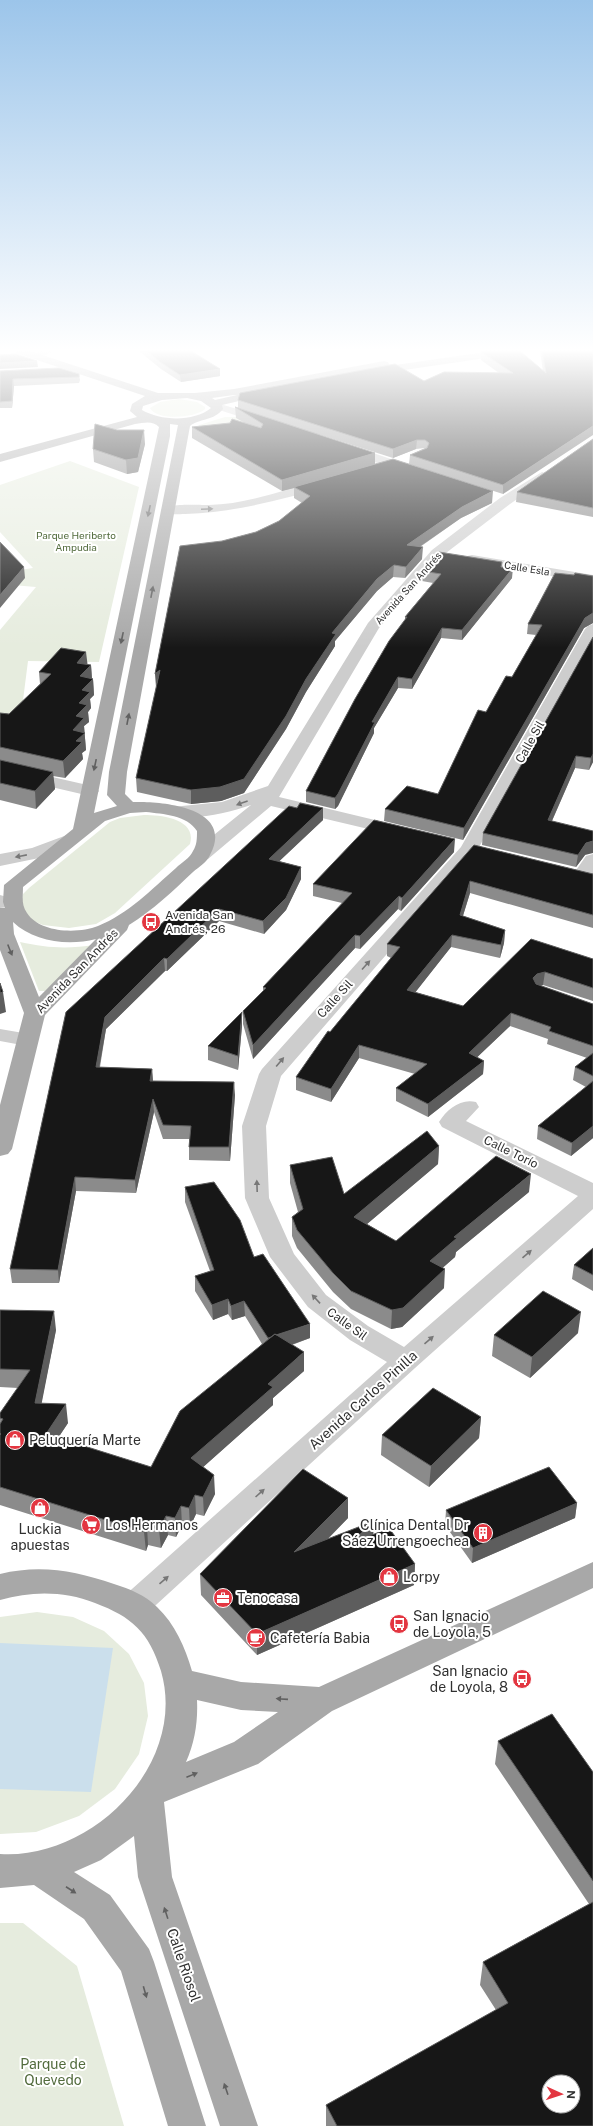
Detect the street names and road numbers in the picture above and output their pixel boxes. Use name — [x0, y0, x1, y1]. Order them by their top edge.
street label: Avenida San Andrés — [372, 549, 444, 627]
street label: Calle Esla — [503, 558, 551, 578]
street label: Calle Sil — [513, 718, 547, 765]
street label: Avenida San Andrés — [33, 926, 121, 1016]
street label: Calle Sil — [314, 977, 356, 1021]
street label: Calle Torío — [482, 1133, 541, 1171]
street label: Calle Sil — [324, 1305, 370, 1343]
street label: Avenida Carlos Pinilla — [306, 1347, 420, 1453]
street label: Calle Riosol — [164, 1926, 204, 2004]

